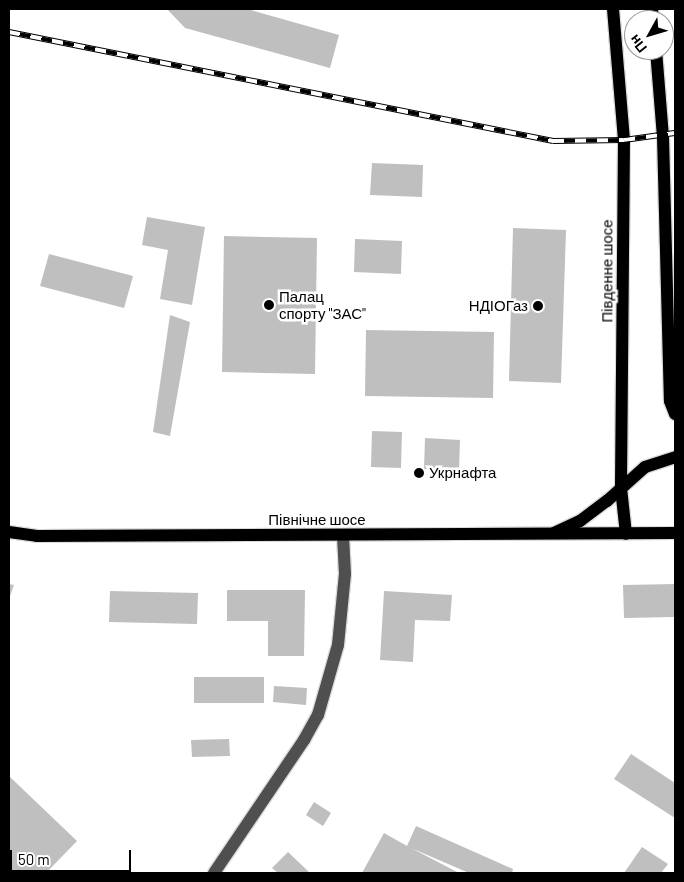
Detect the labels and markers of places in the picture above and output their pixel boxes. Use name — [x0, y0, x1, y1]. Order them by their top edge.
place label: Палац спорту "ЗАС" — [279, 287, 366, 322]
place label: НДІОГаз — [469, 297, 528, 315]
marker: Палац спорту "ЗАС" — [263, 299, 275, 311]
marker: НДІОГаз — [532, 300, 544, 312]
place label: Укрнафта — [429, 464, 496, 482]
marker: Укрнафта — [413, 467, 425, 479]

